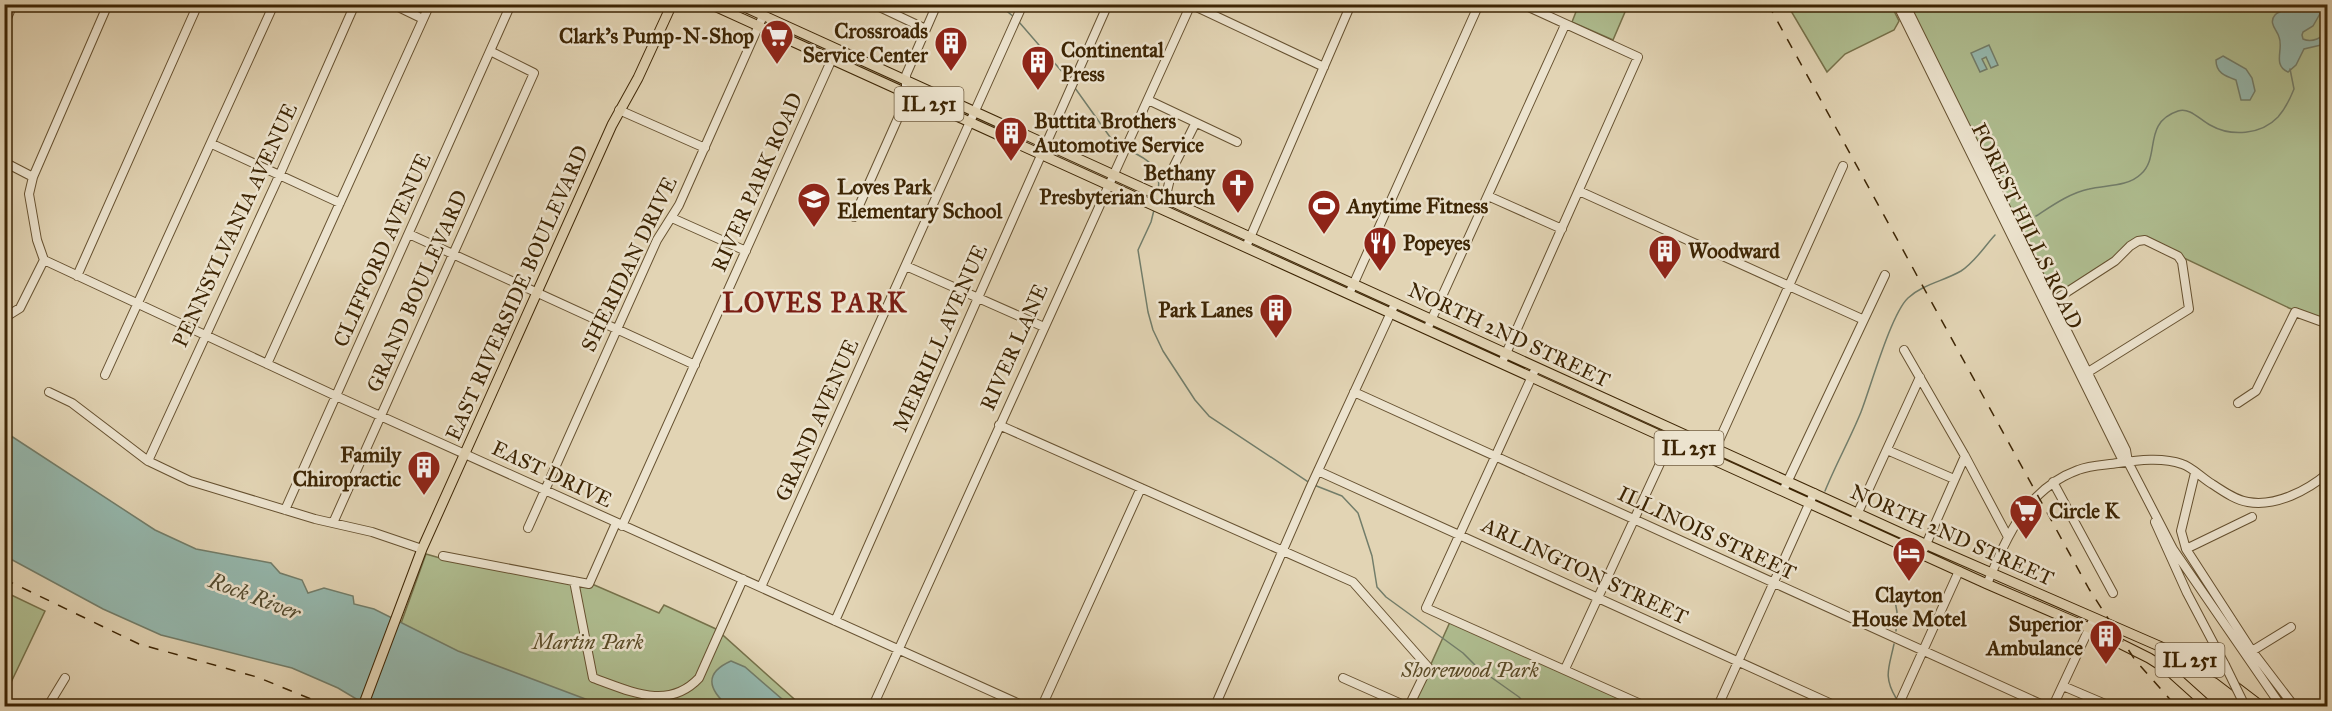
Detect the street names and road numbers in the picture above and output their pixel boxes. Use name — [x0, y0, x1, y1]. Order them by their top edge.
road number: IL 251 — [894, 87, 964, 121]
street label: RIVER PARK ROAD — [706, 88, 808, 276]
street label: PENNSYLVANIA AVENUE — [167, 99, 303, 351]
street label: FOREST HILLS ROAD — [1966, 119, 2088, 333]
street label: EAST RIVERSIDE BOULEVARD — [440, 141, 594, 445]
street label: CLIFFORD AVENUE — [327, 149, 437, 351]
street label: SHERIDAN DRIVE — [575, 172, 683, 356]
street label: GRAND BOULEVARD — [361, 186, 473, 396]
street label: MERRILL AVENUE — [887, 240, 993, 436]
street label: NORTH 2ND STREET — [1404, 277, 1614, 393]
street label: RIVER LANE — [974, 280, 1054, 414]
street label: GRAND AVENUE — [770, 335, 864, 505]
road number: IL 251 — [1654, 431, 1724, 465]
street label: EAST DRIVE — [488, 435, 616, 513]
street label: NORTH 2ND STREET — [1846, 478, 2058, 592]
street label: ILLINOIS STREET — [1614, 480, 1800, 586]
street label: ARLINGTON STREET — [1477, 511, 1692, 630]
road number: IL 251 — [2156, 643, 2224, 677]

